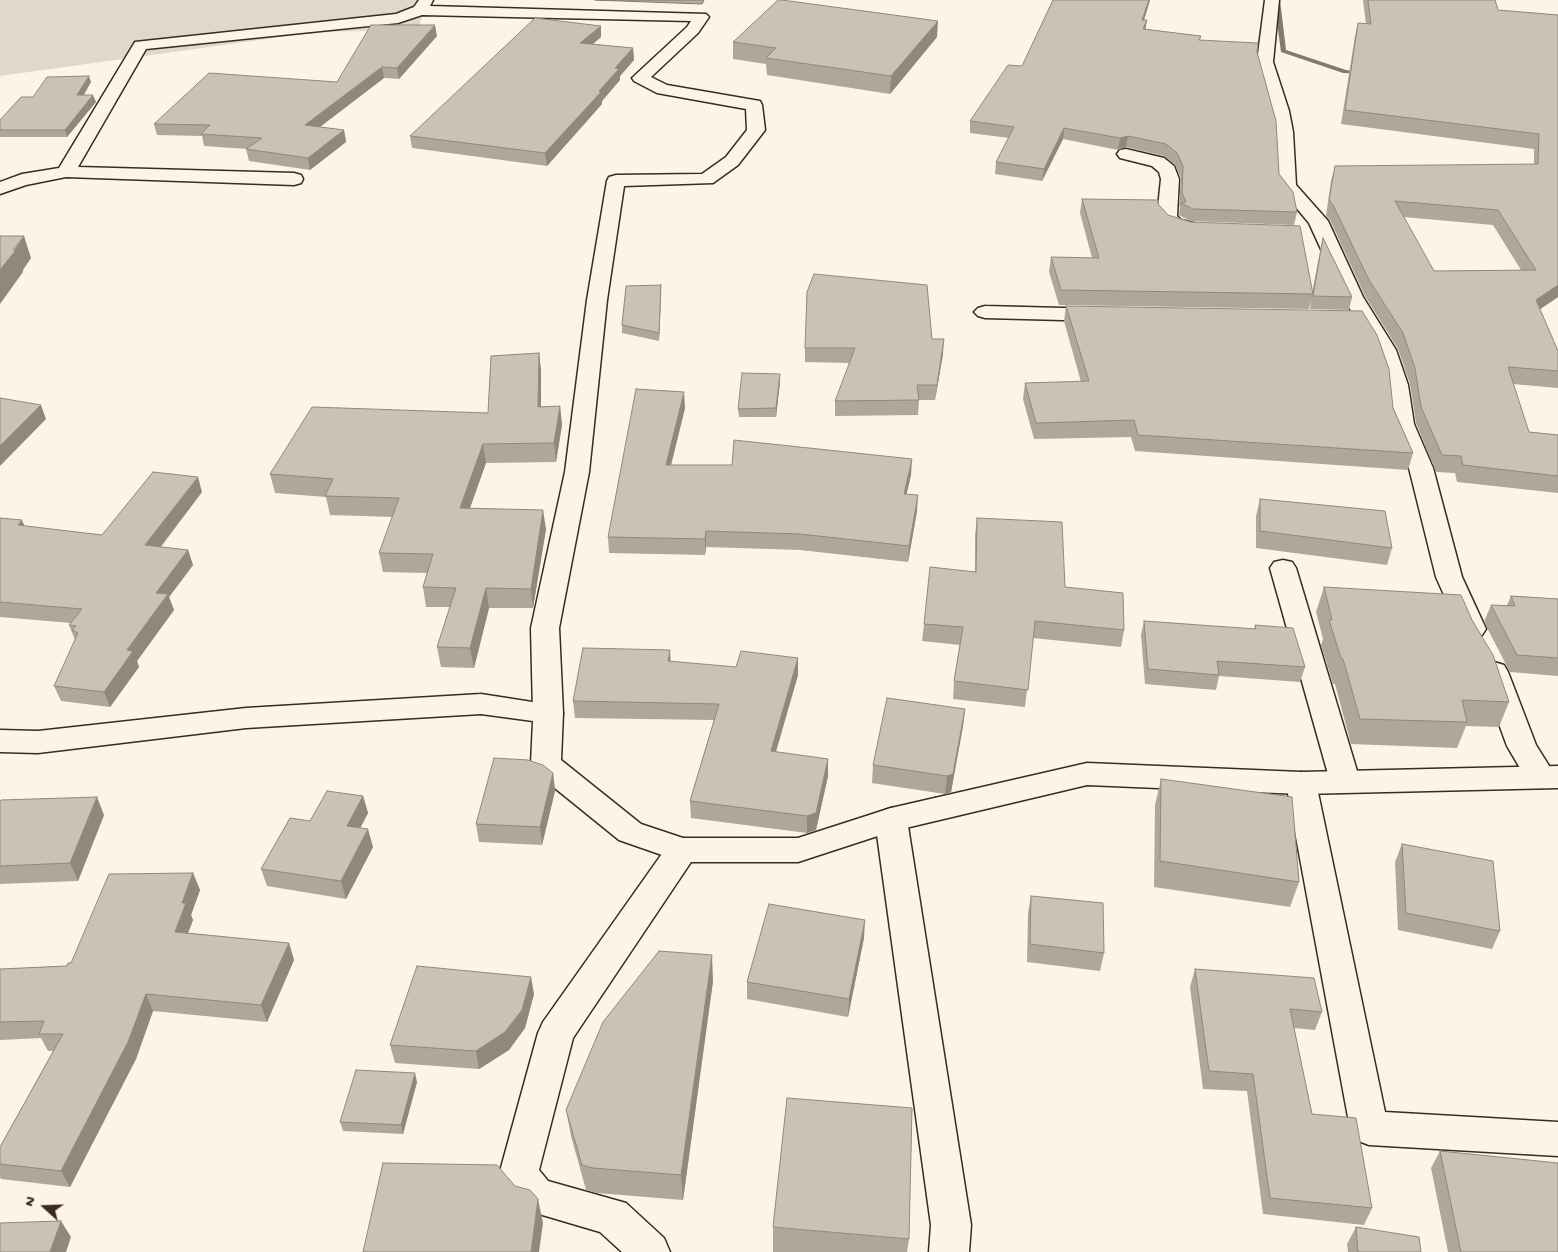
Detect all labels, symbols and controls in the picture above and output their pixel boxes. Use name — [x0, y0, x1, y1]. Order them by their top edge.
north arrow — [20, 1182, 70, 1232]
text: N — [21, 1195, 40, 1209]

